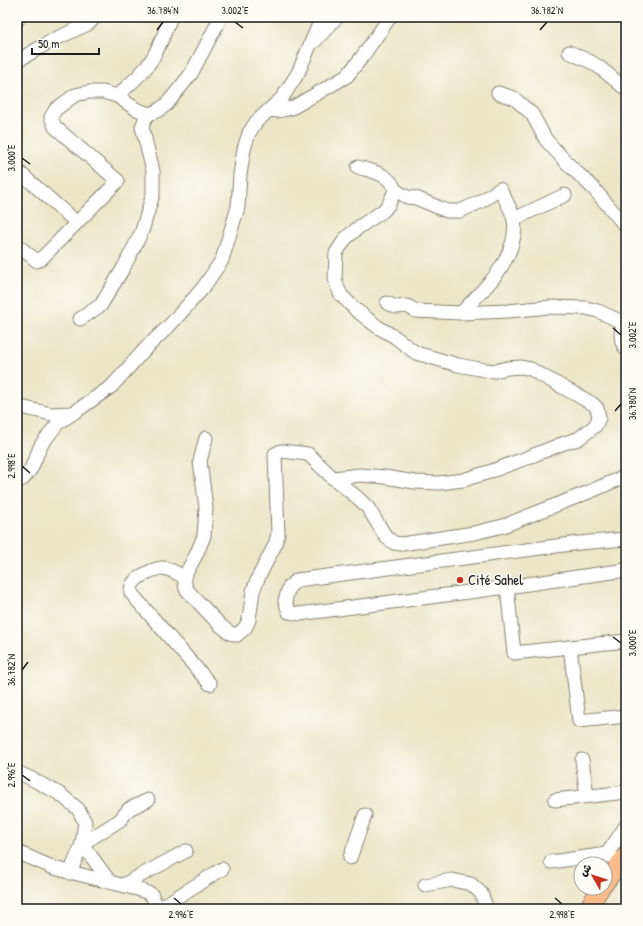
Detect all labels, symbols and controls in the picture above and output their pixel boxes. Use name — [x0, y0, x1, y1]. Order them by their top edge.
text: 36.784°N — [147, 4, 179, 17]
text: 3.002°E — [222, 4, 249, 17]
text: 36.782°N — [531, 4, 563, 17]
scale bar — [32, 30, 99, 56]
text: 50 m — [38, 35, 59, 52]
text: 3.000°E — [5, 144, 18, 171]
text: 3.002°E — [626, 321, 639, 349]
text: 36.780°N — [626, 388, 639, 420]
text: 2.998°E — [5, 453, 18, 479]
place label: Cité Sahel — [468, 569, 523, 590]
marker: Cité Sahel — [455, 575, 465, 585]
text: 3.000°E — [626, 629, 639, 656]
text: 36.782°N — [5, 654, 18, 686]
text: 2.996°E — [5, 762, 18, 787]
north arrow — [573, 856, 613, 896]
text: ش — [576, 861, 594, 879]
text: 2.996°E — [169, 908, 194, 921]
text: 2.998°E — [549, 908, 575, 921]

